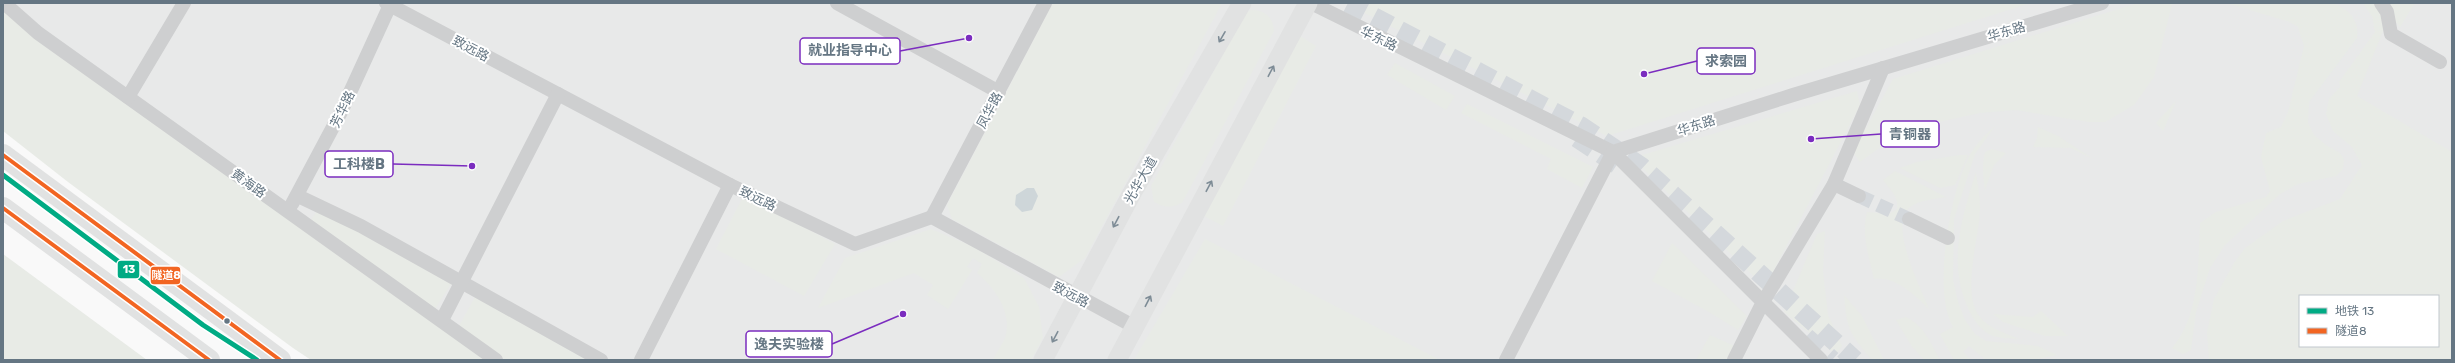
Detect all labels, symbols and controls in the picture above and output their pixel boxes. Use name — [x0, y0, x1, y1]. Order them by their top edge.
street label: 华东路 — [1985, 19, 2027, 44]
street label: 华东路 — [1358, 23, 1400, 54]
one-way arrow — [1218, 31, 1226, 43]
street label: 致远路 — [450, 33, 492, 64]
callout: 就业指导中心 — [800, 38, 900, 64]
text: 就业指导中心 — [808, 42, 892, 59]
callout: 求索园 — [1697, 48, 1755, 74]
text: 求索园 — [1705, 53, 1747, 70]
one-way arrow — [1267, 66, 1275, 78]
street label: 芳华路 — [327, 88, 358, 130]
street label: 凤华路 — [974, 89, 1005, 131]
street label: 华东路 — [1675, 112, 1717, 139]
callout: 青铜器 — [1881, 121, 1939, 147]
text: 青铜器 — [1889, 126, 1932, 143]
callout: 工科楼B — [325, 151, 393, 177]
street label: 光华大道 — [1121, 154, 1160, 207]
text: 工科楼B — [333, 156, 385, 173]
street label: 黄海路 — [229, 166, 269, 201]
one-way arrow — [1205, 180, 1213, 192]
street label: 致远路 — [737, 183, 779, 214]
one-way arrow — [1112, 216, 1119, 228]
line badge: 13 — [117, 260, 140, 279]
text: 13 — [123, 263, 135, 276]
line badge: 隧道8 — [150, 266, 181, 285]
text: 隧道8 — [151, 269, 181, 282]
street label: 致远路 — [1050, 279, 1092, 310]
one-way arrow — [1145, 295, 1152, 307]
legend — [2299, 295, 2439, 347]
text: 地铁 13 — [2335, 304, 2374, 318]
unlabelled marker — [222, 316, 232, 326]
text: 隧道8 — [2335, 324, 2367, 338]
callout: 逸夫实验楼 — [746, 331, 832, 357]
one-way arrow — [1050, 331, 1058, 343]
text: 逸夫实验楼 — [754, 336, 824, 353]

